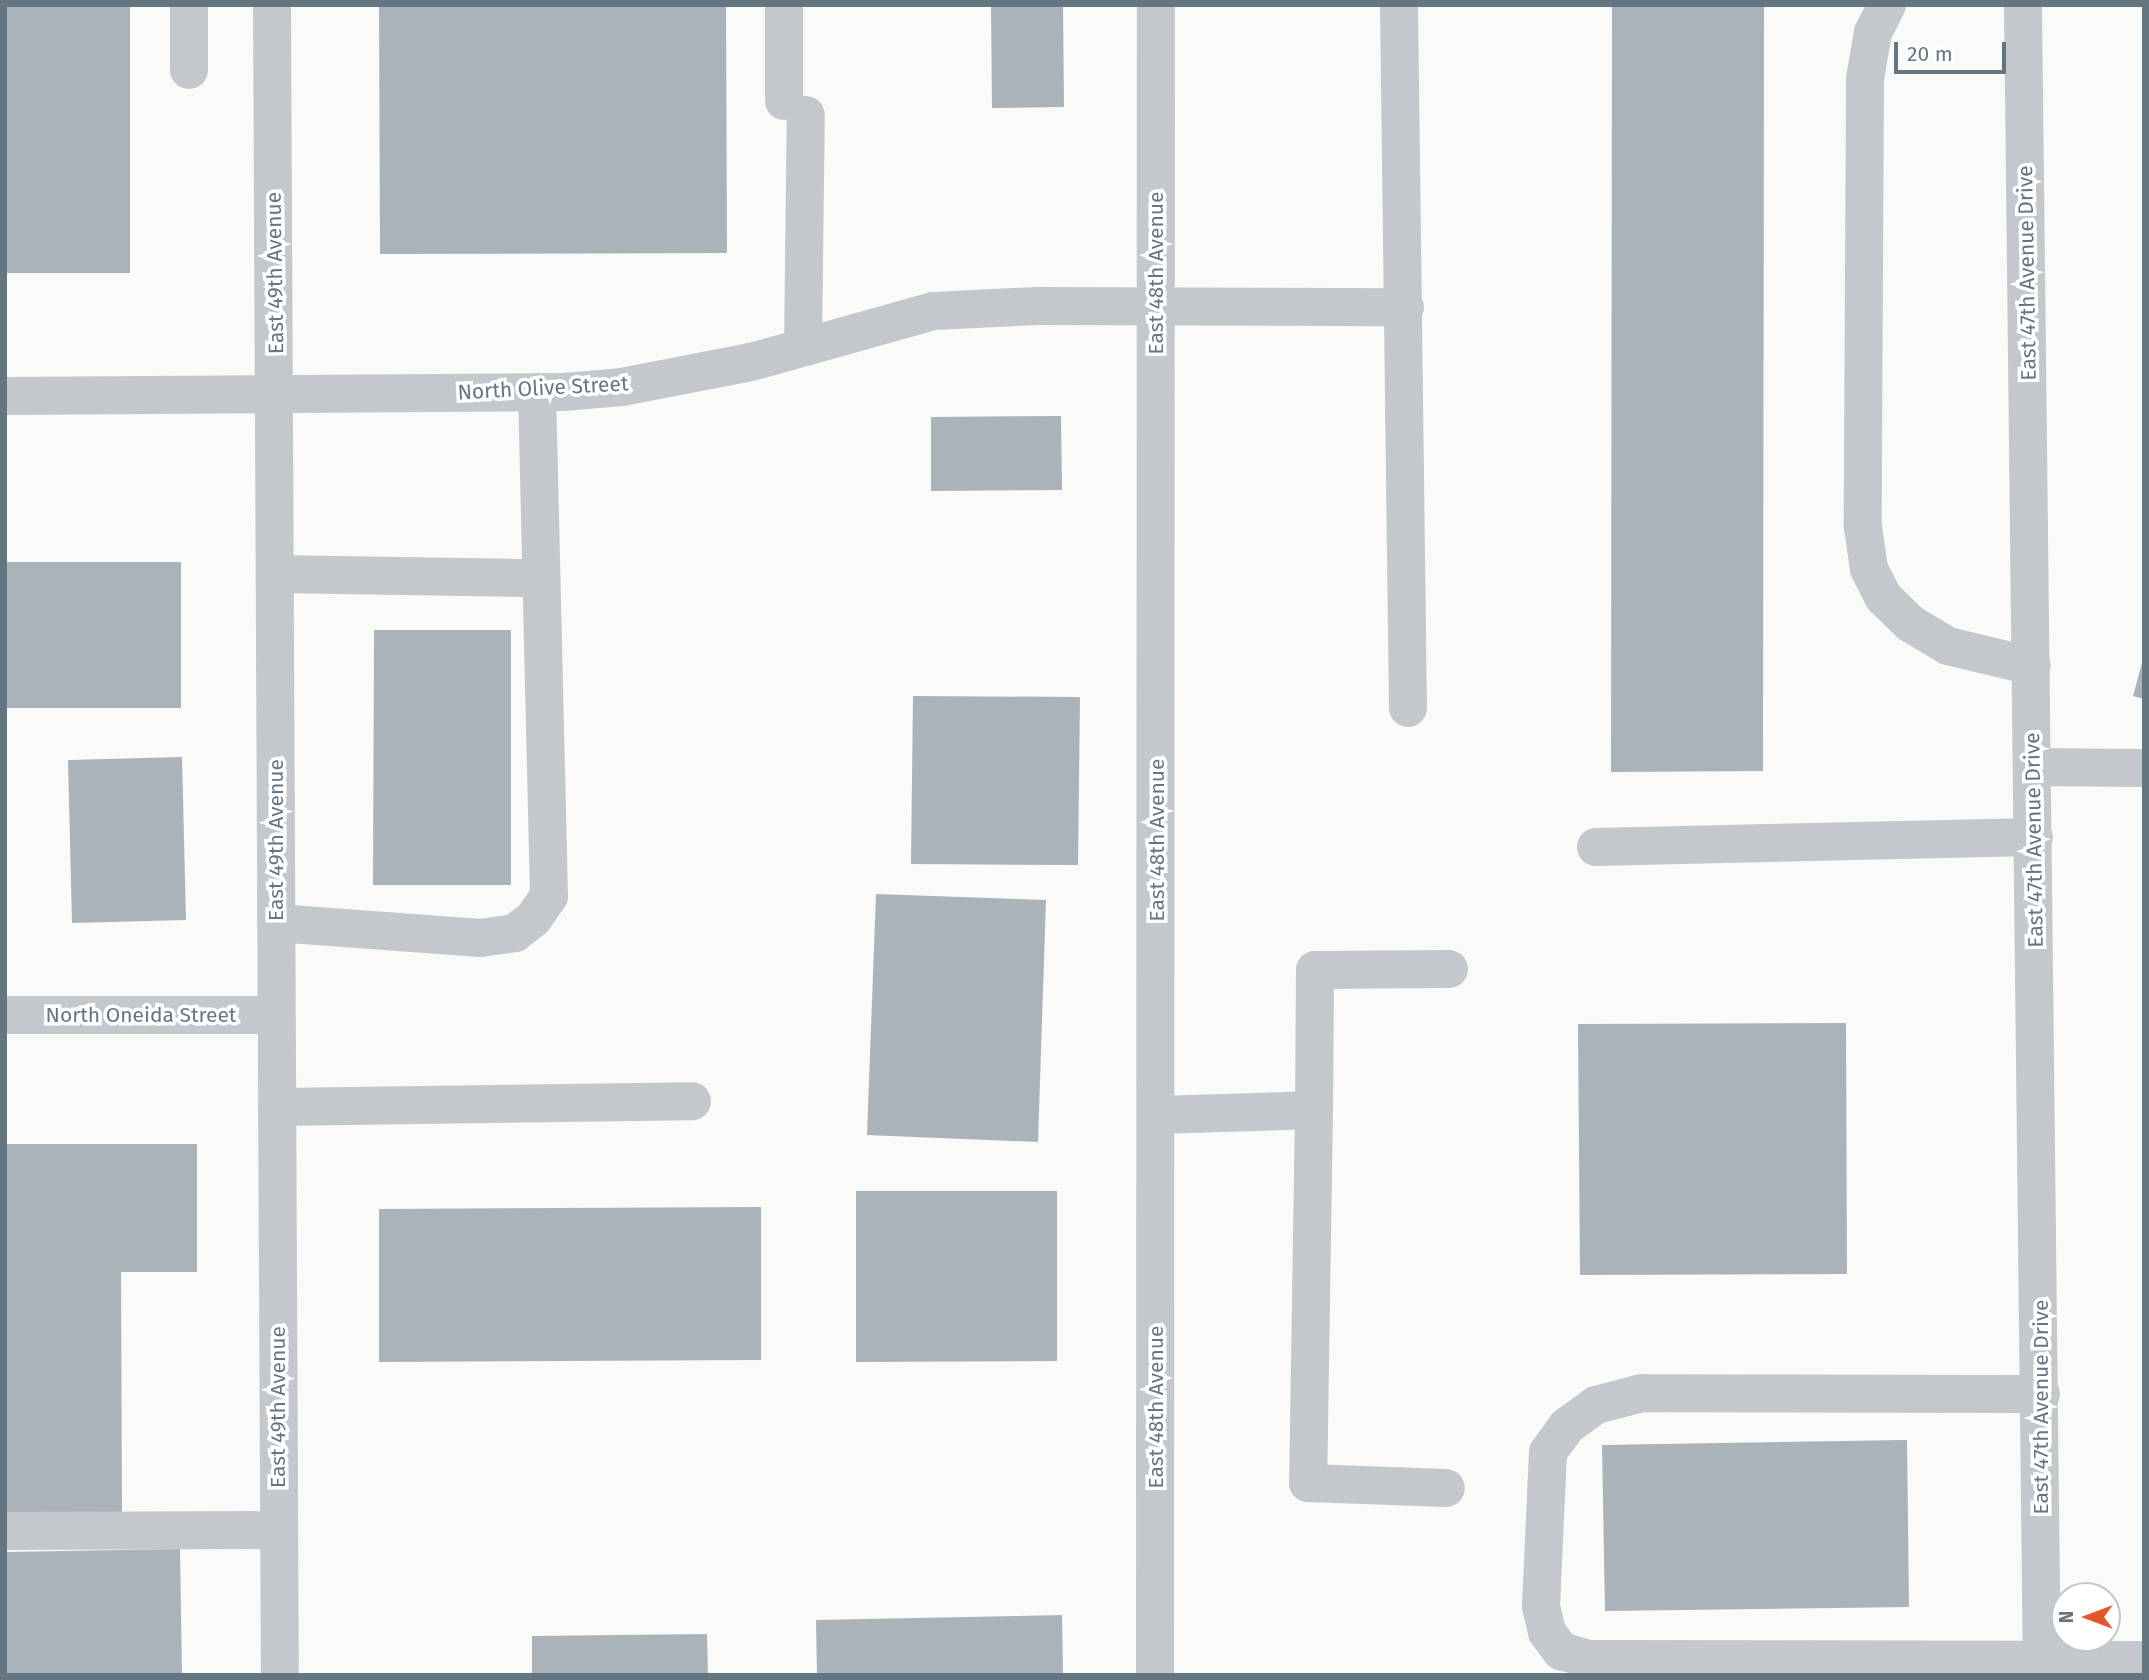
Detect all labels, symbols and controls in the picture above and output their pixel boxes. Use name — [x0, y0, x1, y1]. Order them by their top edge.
scale bar — [1897, 28, 2009, 72]
text: 20 m — [1907, 41, 1953, 67]
street label: East 47th Avenue Drive — [2013, 165, 2041, 381]
street label: East 48th Avenue — [1143, 191, 1169, 355]
street label: East 49th Avenue — [261, 192, 289, 354]
street label: North Olive Street — [457, 371, 629, 405]
street label: East 47th Avenue Drive — [2020, 732, 2048, 948]
street label: East 48th Avenue — [1144, 758, 1170, 922]
street label: East 49th Avenue — [263, 759, 289, 921]
street label: North Oneida Street — [46, 1002, 236, 1028]
street label: East 47th Avenue Drive — [2028, 1299, 2054, 1515]
street label: East 48th Avenue — [1143, 1325, 1169, 1489]
street label: East 49th Avenue — [265, 1326, 291, 1488]
north arrow — [2051, 1582, 2121, 1652]
text: N — [2055, 1611, 2078, 1623]

